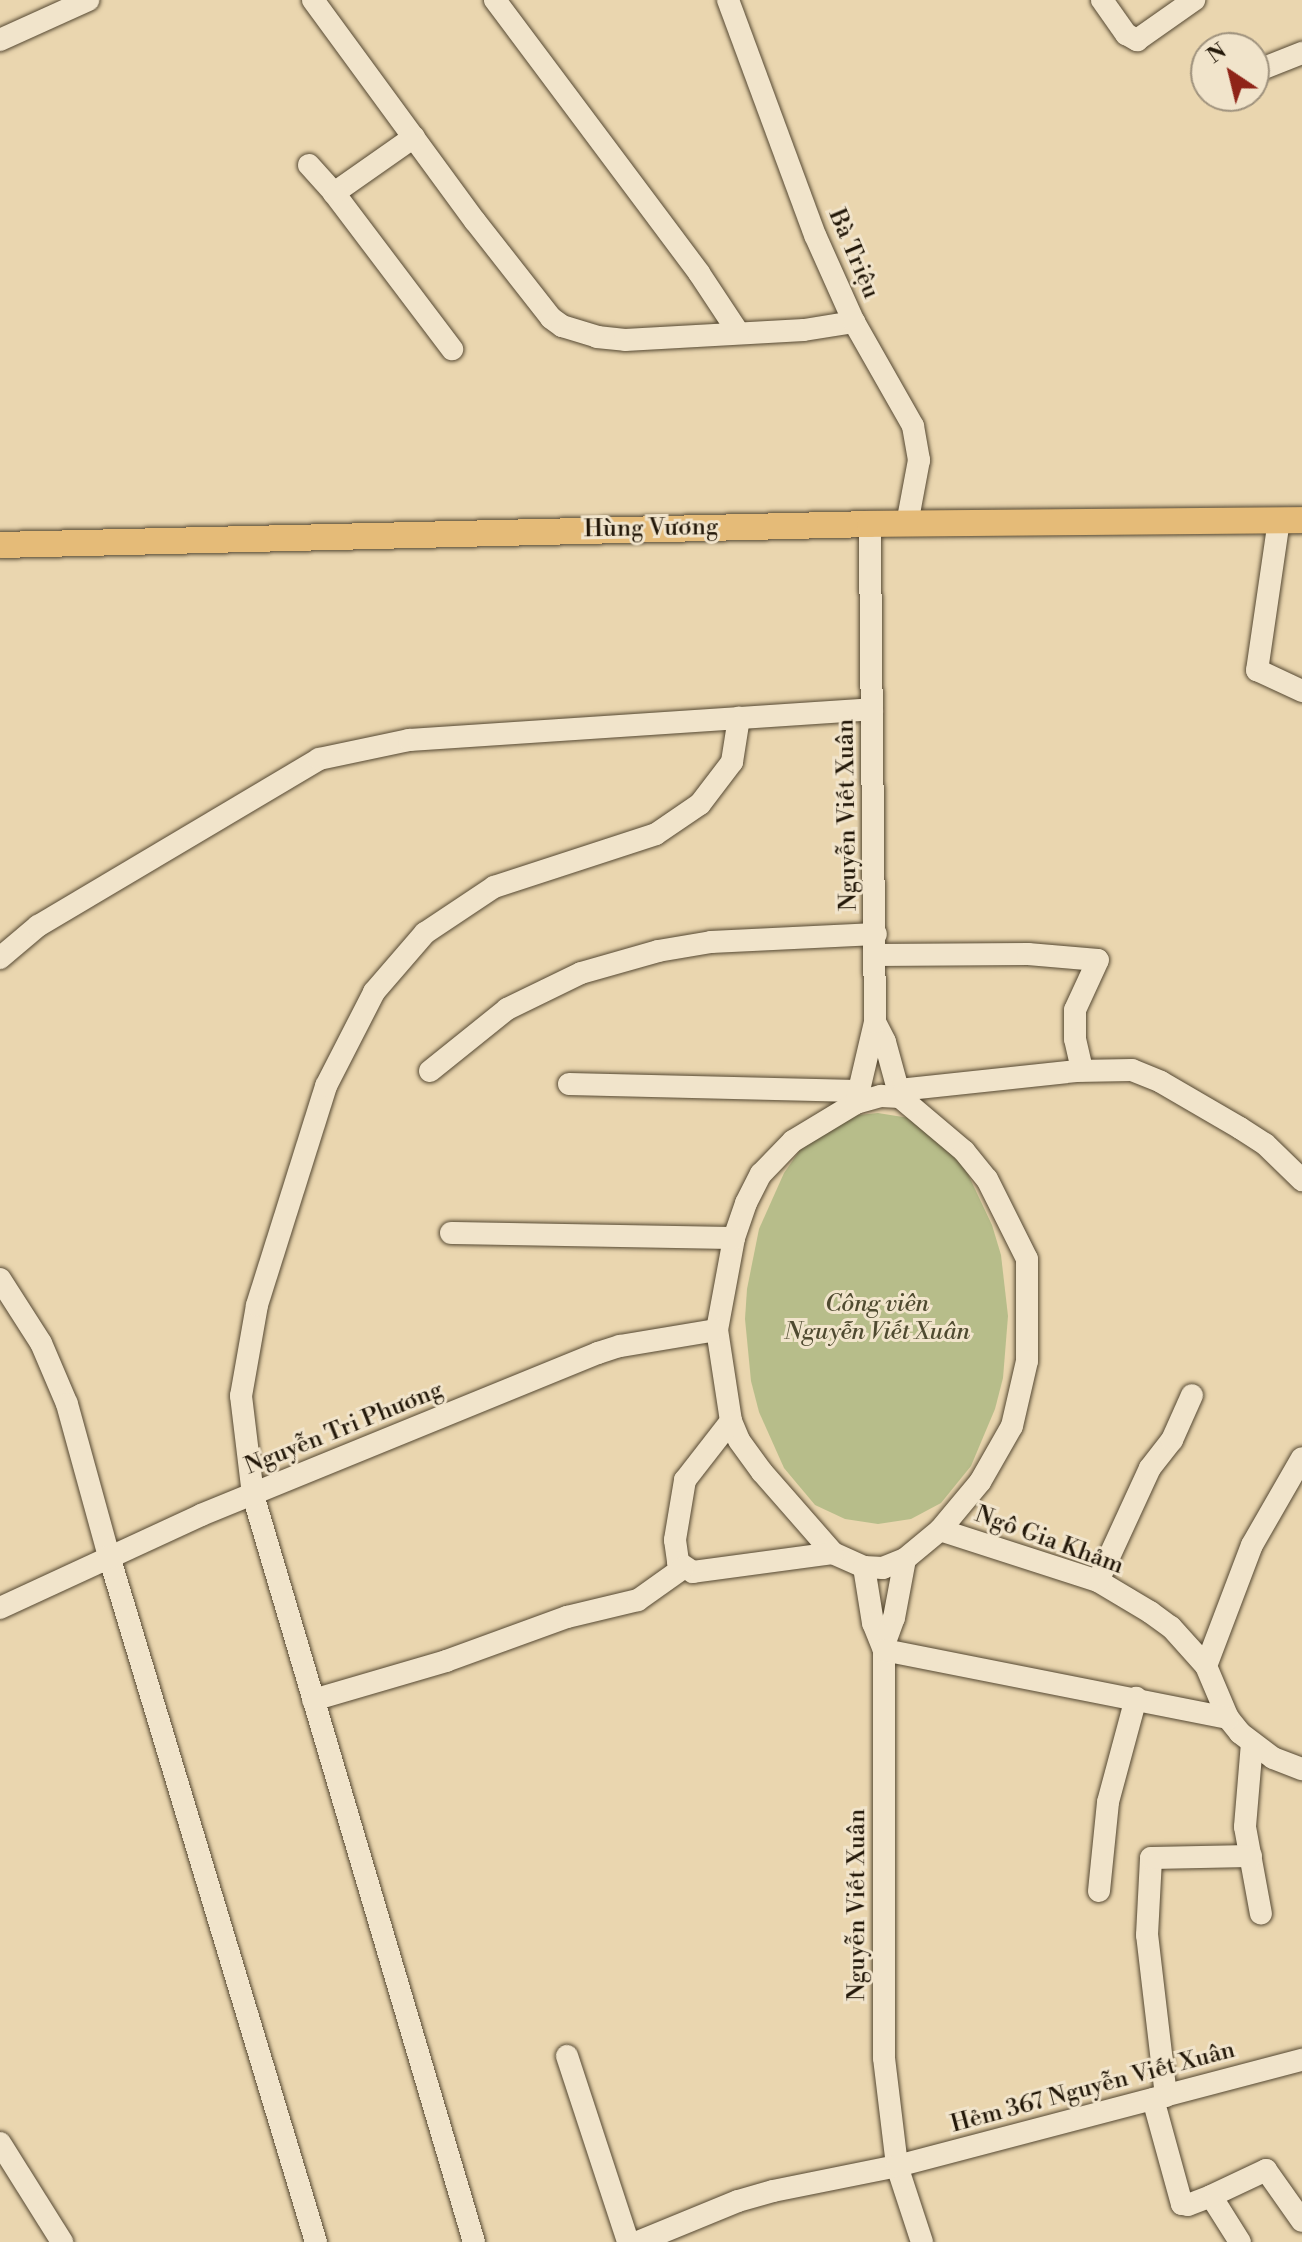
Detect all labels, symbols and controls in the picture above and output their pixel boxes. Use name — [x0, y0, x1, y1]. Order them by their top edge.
north arrow — [1190, 32, 1270, 112]
text: N — [1202, 38, 1232, 70]
street label: Bà Triệu — [821, 205, 885, 303]
street label: Hùng Vương — [584, 513, 718, 545]
street label: Nguyễn Viết Xuân — [832, 719, 864, 911]
park label: Công viên Nguyễn Viết Xuân — [784, 1291, 970, 1347]
street label: Nguyễn Tri Phương — [241, 1376, 447, 1482]
street label: Ngô Gia Khảm — [971, 1501, 1127, 1581]
street label: Nguyễn Viết Xuân — [844, 1809, 872, 2001]
street label: Hẻm 367 Nguyễn Viết Xuân — [948, 2036, 1238, 2140]

